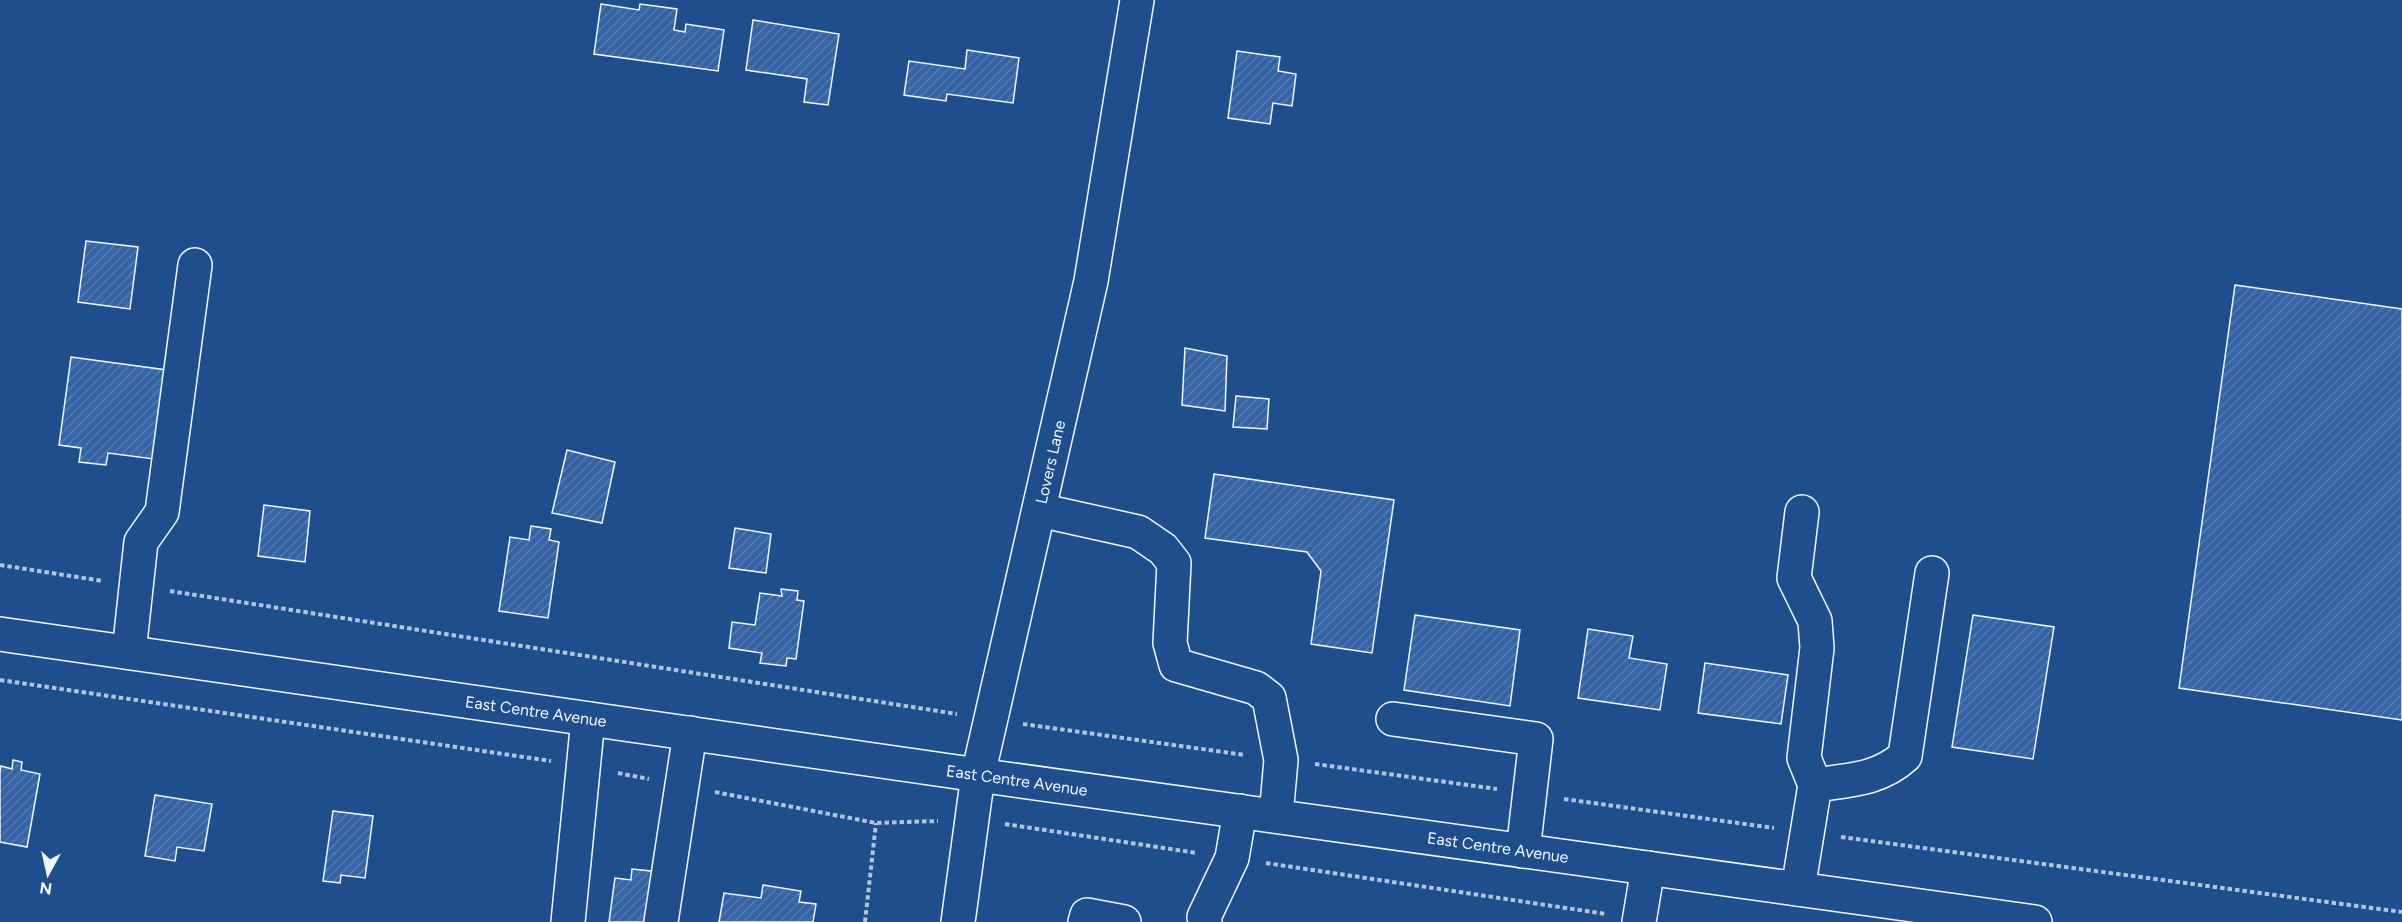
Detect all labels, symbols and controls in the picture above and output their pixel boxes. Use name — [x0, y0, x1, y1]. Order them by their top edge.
street label: Lovers Lane — [1032, 418, 1069, 506]
street label: East Centre Avenue — [464, 692, 608, 731]
street label: East Centre Avenue — [945, 761, 1089, 800]
street label: East Centre Avenue — [1426, 828, 1570, 867]
north arrow — [18, 844, 78, 904]
text: N — [39, 878, 53, 899]

